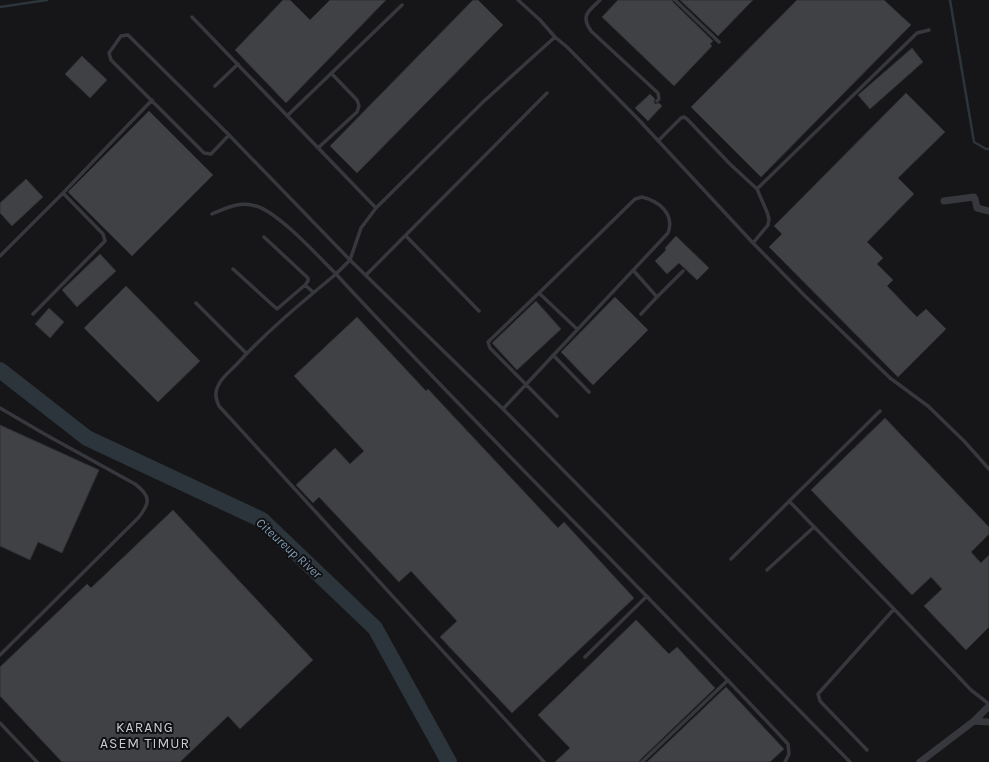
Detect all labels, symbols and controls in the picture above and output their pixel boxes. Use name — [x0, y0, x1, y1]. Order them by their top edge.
water label: Citeureup River — [253, 515, 325, 582]
district label: KARANG ASEM TIMUR — [100, 719, 190, 752]

